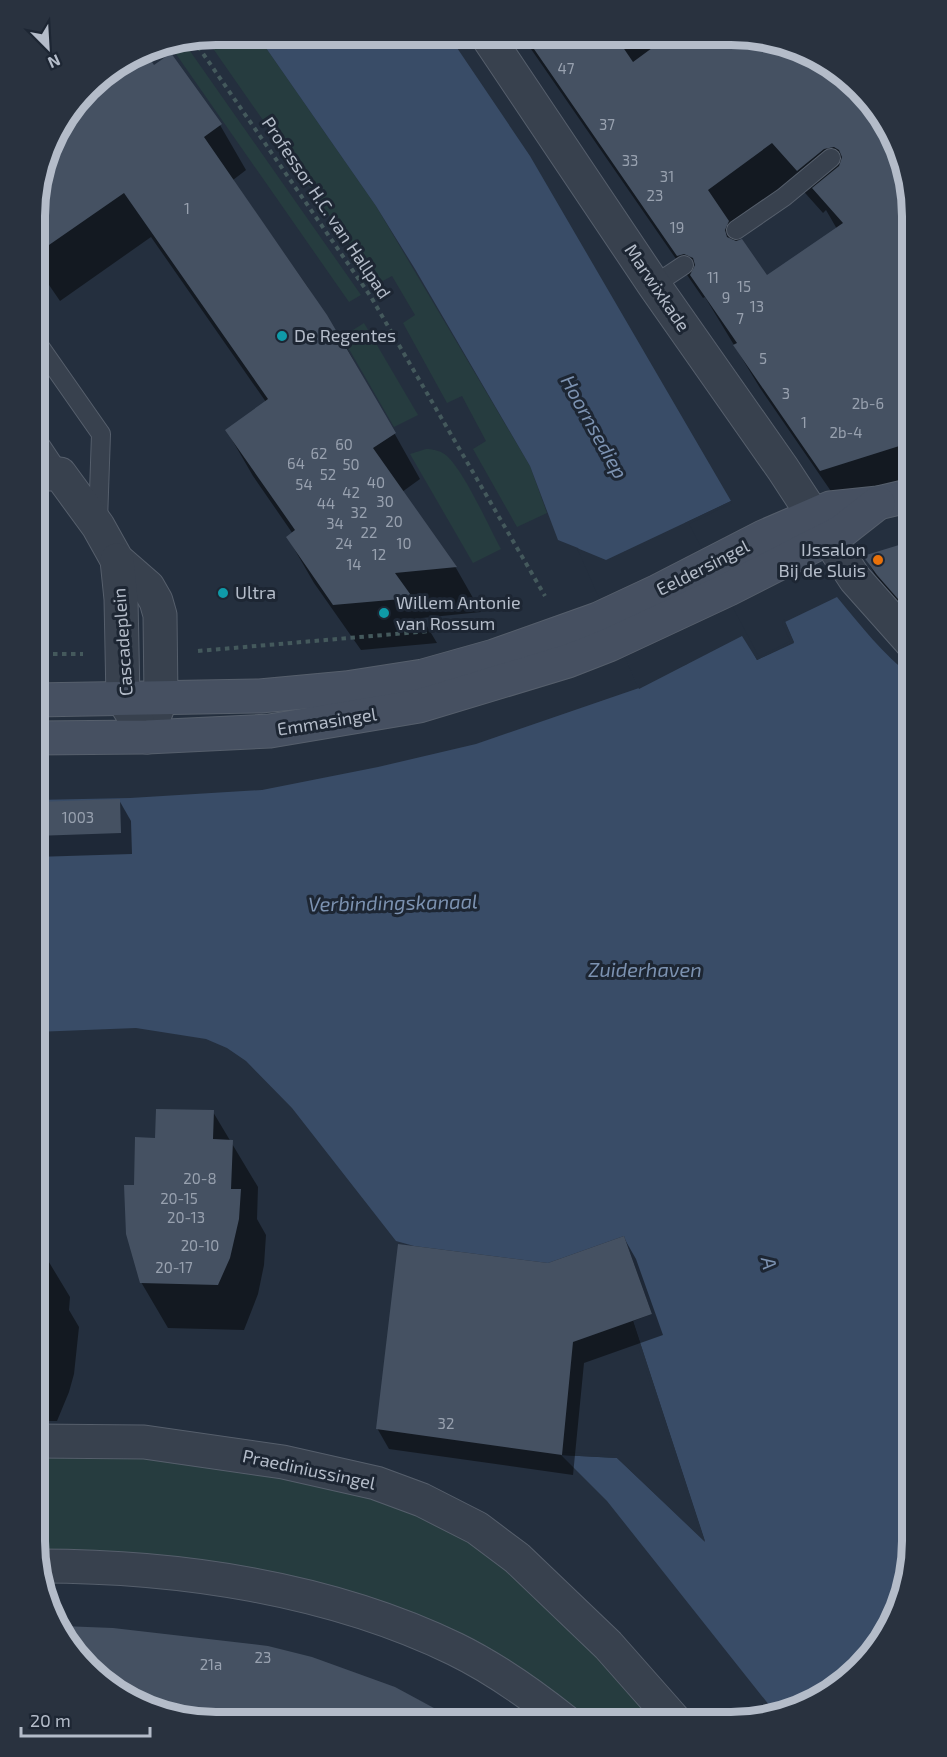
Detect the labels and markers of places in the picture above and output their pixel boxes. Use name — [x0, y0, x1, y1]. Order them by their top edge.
place label: De Regentes — [294, 324, 396, 346]
marker: De Regentes — [275, 329, 289, 343]
place label: IJssalon Bij de Sluis — [779, 538, 866, 581]
marker: IJssalon Bij de Sluis — [871, 553, 885, 567]
place label: Ultra — [235, 581, 276, 603]
marker: Ultra — [216, 586, 230, 600]
place label: Willem Antonie van Rossum — [396, 591, 521, 634]
marker: Willem Antonie van Rossum — [377, 606, 391, 620]

